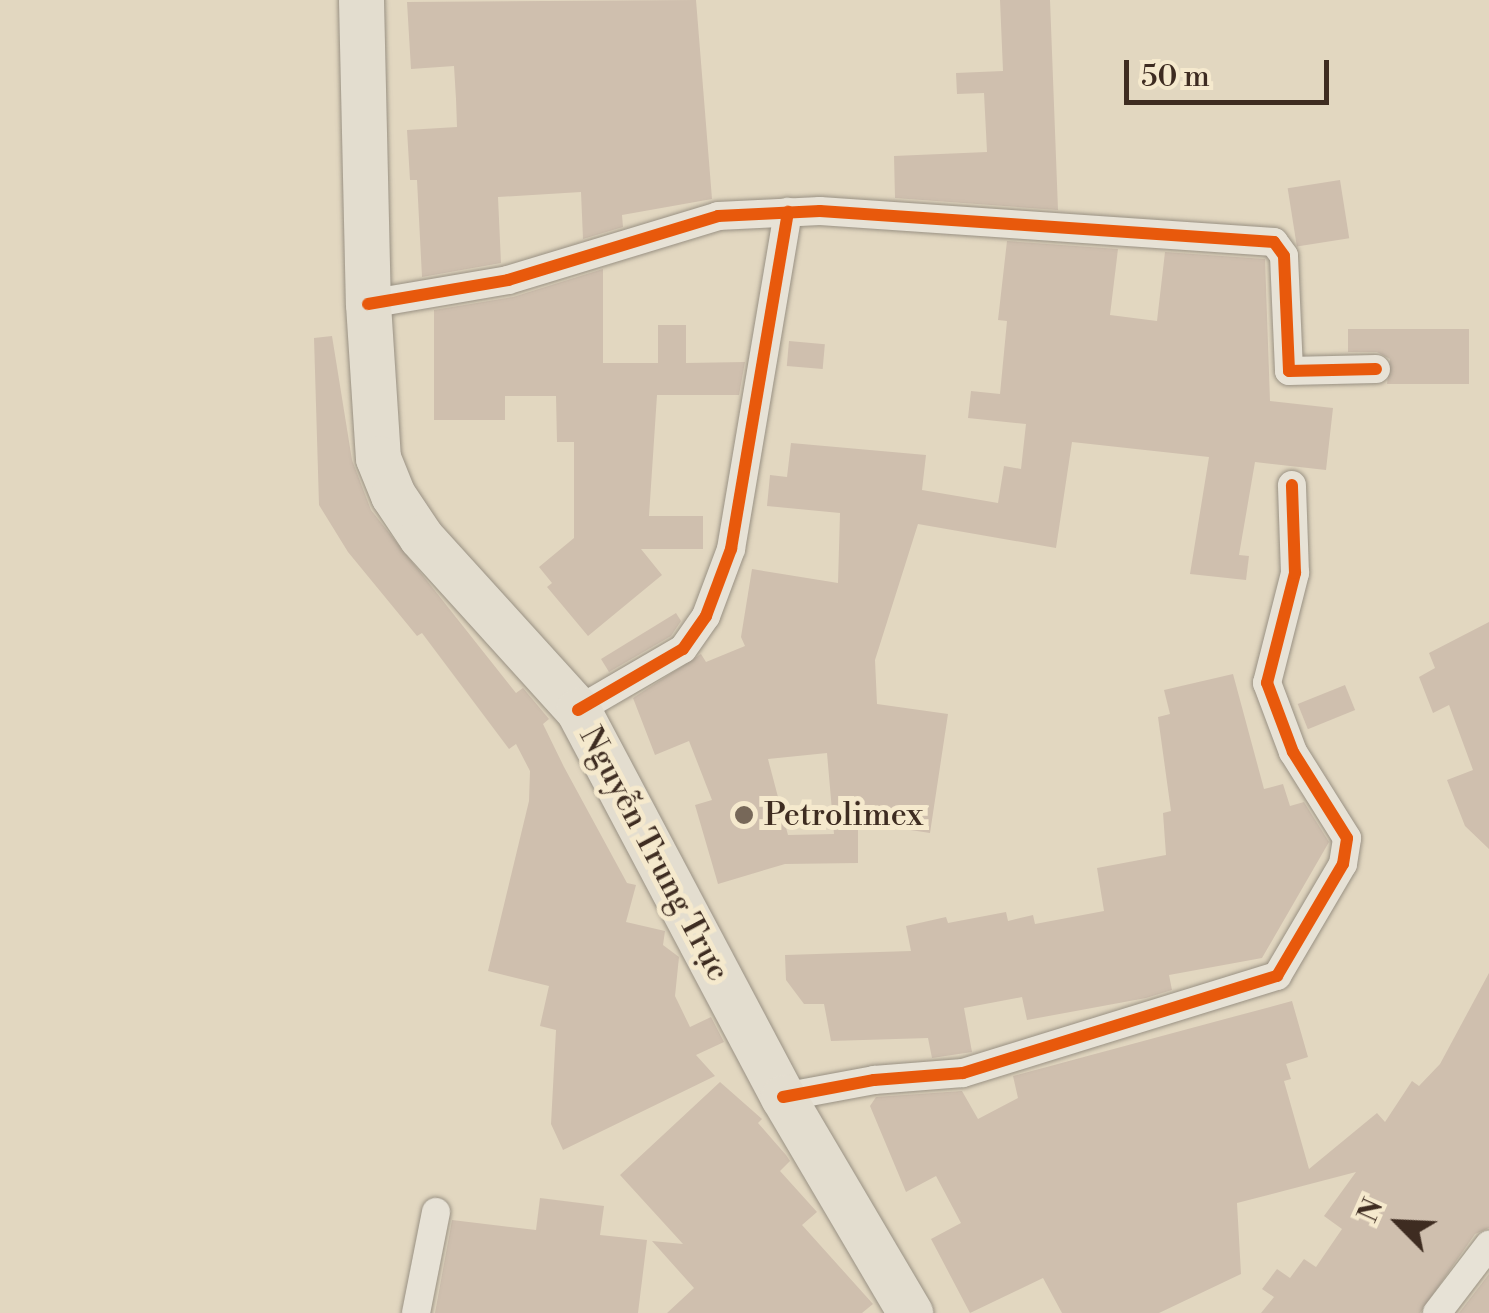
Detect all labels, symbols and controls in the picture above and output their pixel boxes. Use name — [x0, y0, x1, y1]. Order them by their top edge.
scale bar — [1129, 40, 1334, 102]
text: 50 m — [1141, 58, 1210, 96]
street label: Nguyễn Trung Trực — [571, 720, 737, 988]
place label: Petrolimex — [764, 796, 923, 834]
marker: Petrolimex — [733, 804, 755, 826]
north arrow — [1349, 1173, 1449, 1273]
text: N — [1351, 1193, 1392, 1228]

